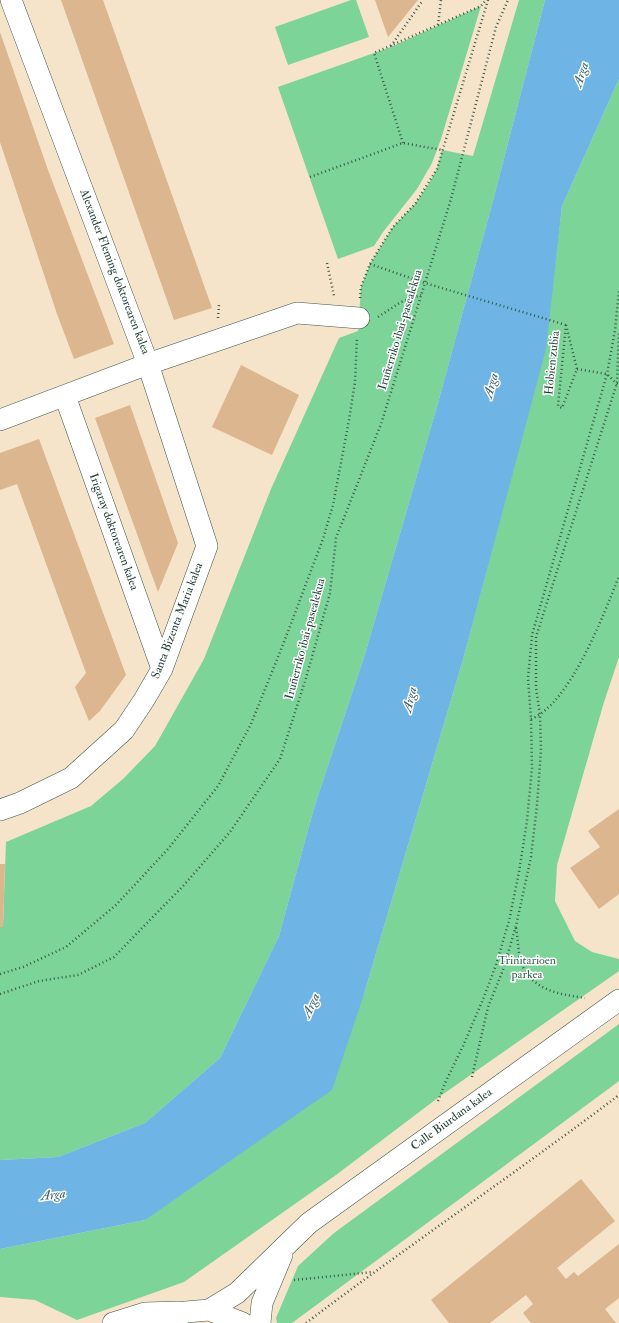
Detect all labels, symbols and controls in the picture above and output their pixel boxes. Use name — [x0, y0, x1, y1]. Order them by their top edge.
water label: Arga — [571, 61, 593, 89]
street label: Alexander Fleming doktorearen kalea — [76, 187, 152, 357]
street label: Iruñerriko ibai-pasealekua — [376, 268, 426, 392]
street label: Hobien zubia — [542, 330, 564, 396]
water label: Arga — [481, 372, 503, 400]
street label: Irigaray doktorearen kalea — [85, 472, 141, 592]
street label: Santa Bizenta Maria kalea — [149, 561, 207, 681]
street label: Iruñerriko ibai-pasealekua — [283, 577, 329, 701]
water label: Arga — [401, 686, 421, 714]
park label: Trinitarioen parkea — [498, 954, 556, 982]
water label: Arga — [300, 991, 324, 1021]
street label: Calle Biurdana kalea — [409, 1086, 495, 1154]
water label: Arga — [39, 1187, 67, 1205]

